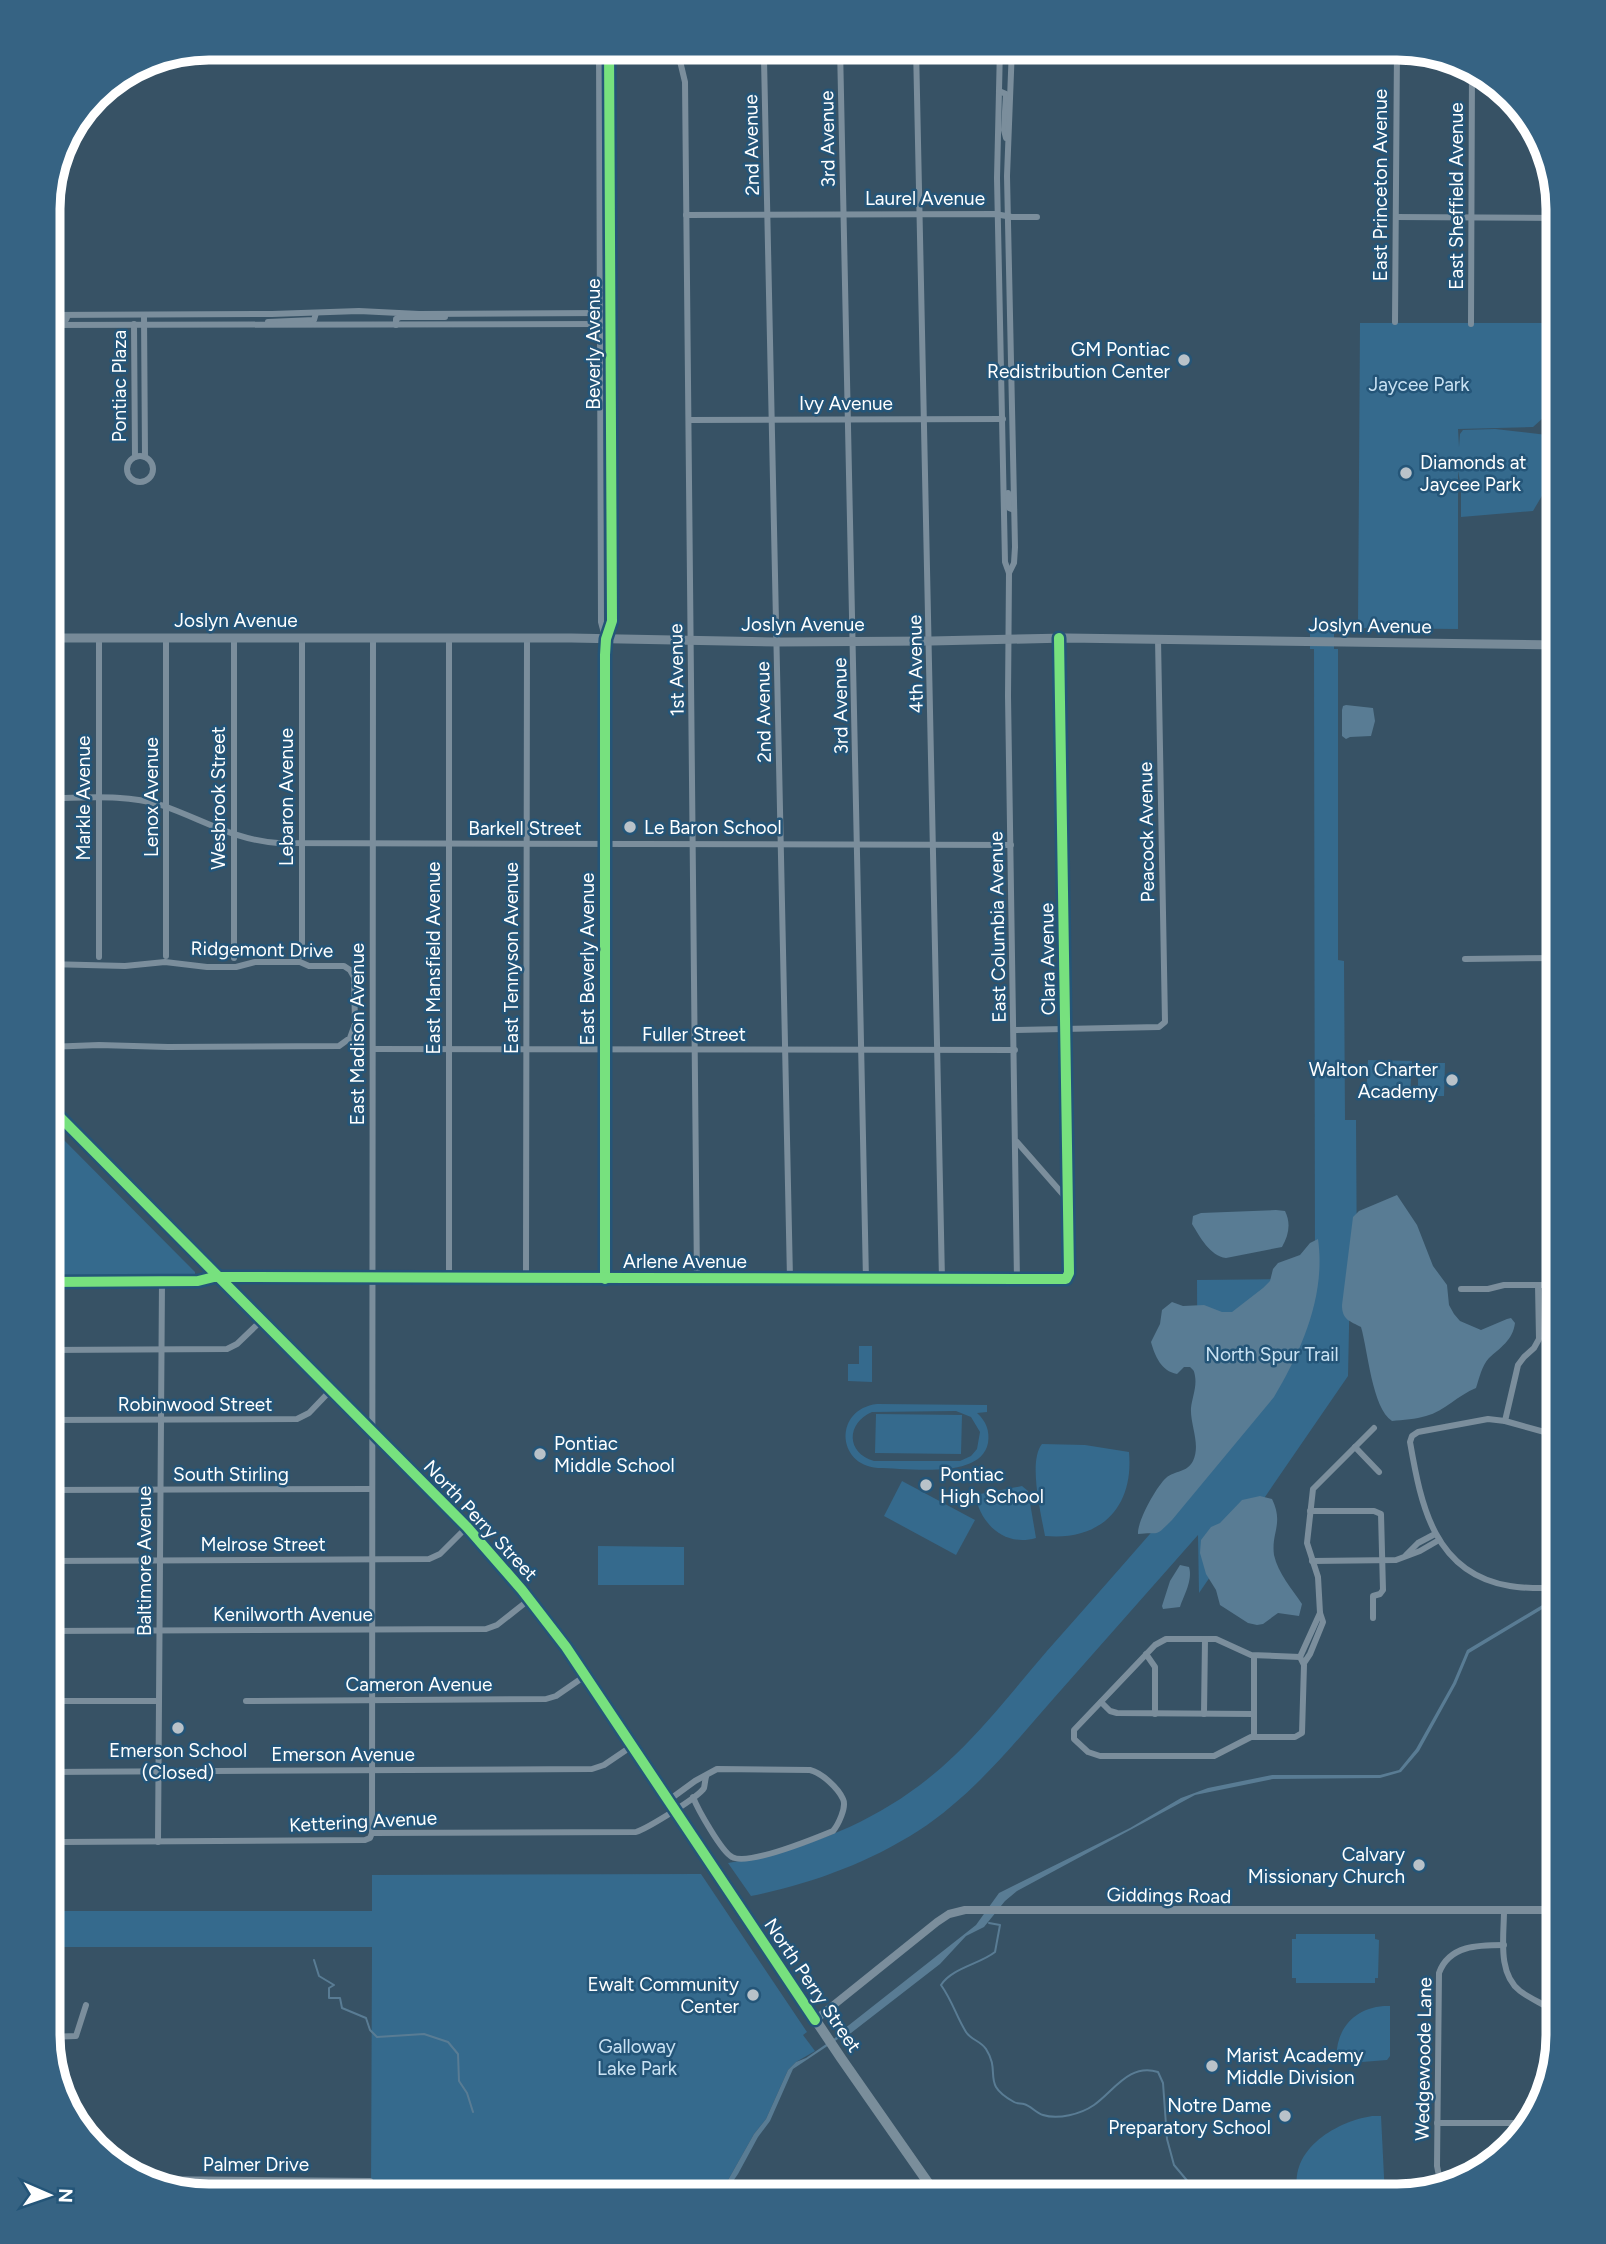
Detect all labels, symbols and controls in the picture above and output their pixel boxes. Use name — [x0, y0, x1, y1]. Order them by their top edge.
street label: East Princeton Avenue — [1369, 89, 1392, 281]
street label: 3rd Avenue — [815, 90, 840, 188]
street label: 2nd Avenue — [739, 94, 764, 196]
street label: East Sheffield Avenue — [1445, 102, 1468, 290]
street label: Laurel Avenue — [865, 187, 985, 210]
street label: Beverly Avenue — [582, 278, 605, 410]
street label: Pontiac Plaza — [108, 330, 131, 442]
place label: GM Pontiac Redistribution Center — [987, 338, 1171, 383]
marker: GM Pontiac Redistribution Center — [1176, 352, 1192, 368]
park label: Jaycee Park — [1369, 373, 1470, 396]
street label: Ivy Avenue — [799, 392, 893, 415]
place label: Diamonds at Jaycee Park — [1420, 451, 1527, 496]
marker: Diamonds at Jaycee Park — [1398, 465, 1414, 481]
street label: Joslyn Avenue — [174, 609, 298, 632]
street label: Joslyn Avenue — [741, 613, 865, 636]
street label: Joslyn Avenue — [1308, 613, 1432, 638]
street label: 4th Avenue — [903, 615, 928, 713]
street label: 1st Avenue — [664, 623, 689, 717]
street label: 3rd Avenue — [828, 657, 853, 755]
street label: 2nd Avenue — [751, 661, 776, 763]
street label: Wesbrook Street — [207, 726, 230, 870]
street label: Lebaron Avenue — [275, 728, 298, 866]
street label: Markle Avenue — [72, 736, 95, 860]
street label: Lenox Avenue — [140, 737, 163, 857]
street label: Peacock Avenue — [1134, 761, 1159, 902]
place label: Le Baron School — [644, 816, 782, 839]
street label: Barkell Street — [468, 817, 582, 840]
marker: Le Baron School — [622, 819, 638, 835]
street label: East Columbia Avenue — [984, 831, 1011, 1023]
street label: East Mansfield Avenue — [422, 862, 445, 1054]
street label: East Tennyson Avenue — [500, 862, 523, 1054]
street label: East Beverly Avenue — [576, 873, 599, 1045]
street label: Clara Avenue — [1035, 902, 1060, 1016]
street label: Ridgemont Drive — [191, 937, 333, 962]
street label: East Madison Avenue — [346, 943, 369, 1125]
street label: Fuller Street — [642, 1023, 746, 1046]
place label: Walton Charter Academy — [1309, 1058, 1439, 1103]
marker: Walton Charter Academy — [1444, 1072, 1460, 1088]
street label: Arlene Avenue — [623, 1250, 747, 1273]
park label: North Spur Trail — [1205, 1343, 1339, 1366]
street label: Robinwood Street — [118, 1393, 272, 1416]
place label: Pontiac Middle School — [554, 1432, 675, 1477]
marker: Pontiac Middle School — [532, 1446, 548, 1462]
street label: North Perry Street — [419, 1455, 542, 1585]
street label: South Stirling — [173, 1463, 289, 1486]
place label: Pontiac High School — [940, 1463, 1044, 1508]
marker: Pontiac High School — [918, 1477, 934, 1493]
street label: Baltimore Avenue — [133, 1486, 156, 1636]
street label: Melrose Street — [200, 1533, 326, 1556]
street label: Kenilworth Avenue — [213, 1603, 373, 1626]
street label: Cameron Avenue — [346, 1673, 492, 1696]
marker: Emerson School (Closed) — [170, 1720, 186, 1736]
place label: Emerson School (Closed) — [109, 1739, 247, 1784]
street label: Emerson Avenue — [271, 1743, 415, 1766]
street label: Kettering Avenue — [289, 1806, 438, 1837]
place label: Calvary Missionary Church — [1248, 1843, 1405, 1888]
marker: Calvary Missionary Church — [1411, 1857, 1427, 1873]
street label: Giddings Road — [1107, 1883, 1231, 1908]
street label: North Perry Street — [759, 1914, 866, 2057]
place label: Ewalt Community Center — [587, 1973, 740, 2018]
street label: Wedgewoode Lane — [1411, 1977, 1436, 2141]
marker: Ewalt Community Center — [745, 1987, 761, 2003]
park label: Galloway Lake Park — [597, 2035, 678, 2080]
place label: Marist Academy Middle Division — [1226, 2044, 1364, 2089]
marker: Marist Academy Middle Division — [1204, 2058, 1220, 2074]
place label: Notre Dame Preparatory School — [1108, 2094, 1271, 2139]
marker: Notre Dame Preparatory School — [1277, 2108, 1293, 2124]
street label: Palmer Drive — [203, 2153, 309, 2176]
north arrow — [14, 2160, 84, 2230]
text: N — [54, 2188, 77, 2203]

